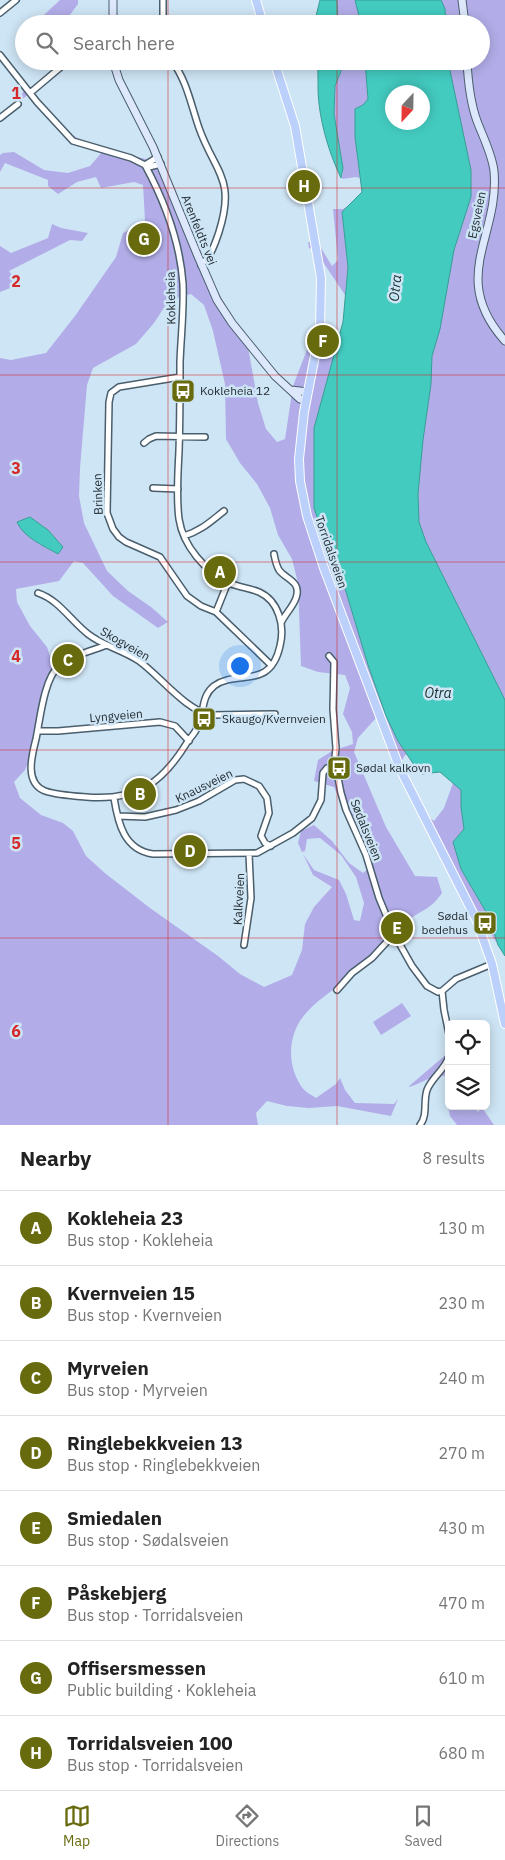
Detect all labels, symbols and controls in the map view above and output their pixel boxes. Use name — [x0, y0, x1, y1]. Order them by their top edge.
search box — [15, 15, 490, 70]
icon: search — [33, 29, 61, 57]
text: Search here — [73, 31, 175, 55]
text: 1 — [11, 83, 21, 103]
north arrow — [385, 85, 430, 130]
pin: H — [288, 167, 320, 205]
street label: Egsveien — [464, 190, 489, 240]
street label: Arenfeldts vei — [179, 193, 220, 267]
pin: G — [128, 220, 160, 258]
text: 2 — [11, 271, 21, 291]
street label: Kokleheia — [163, 271, 178, 325]
water label: Otra — [385, 274, 405, 302]
pin: F — [307, 322, 339, 360]
bus stop icon: Kokleheia 12 — [170, 378, 196, 404]
place label: Kokleheia 12 — [200, 383, 270, 398]
text: 3 — [11, 458, 21, 478]
street label: Brinken — [89, 473, 106, 515]
street label: Torridalsveien — [312, 514, 351, 590]
pin: A — [204, 553, 236, 591]
street label: Skogveien — [98, 623, 153, 664]
pin: C — [52, 641, 84, 679]
text: 4 — [11, 646, 21, 666]
your location — [227, 653, 253, 679]
water label: Otra — [424, 684, 452, 702]
street label: Lyngveien — [89, 706, 143, 725]
bus stop icon: Skaugo/Kvernveien — [191, 706, 217, 732]
place label: Skaugo/Kvernveien — [222, 711, 326, 726]
bus stop icon: Sødal kalkovn — [326, 755, 352, 781]
place label: Sødal kalkovn — [356, 760, 431, 775]
street label: Knausveien — [173, 765, 235, 806]
pin: B — [124, 775, 156, 813]
street label: Sødalsveien — [347, 797, 386, 863]
pin: D — [174, 832, 206, 870]
text: 5 — [11, 833, 21, 853]
street label: Kalkveien — [230, 873, 247, 925]
place label: Sødal bedehus — [421, 908, 468, 937]
pin: E — [381, 909, 413, 947]
bus stop icon: Sødal bedehus — [472, 910, 498, 936]
map controls — [445, 1020, 490, 1110]
button: locate — [445, 1020, 490, 1065]
text: 6 — [11, 1021, 21, 1041]
button: layers — [445, 1065, 490, 1110]
text: Nearby — [20, 1144, 91, 1172]
text: 8 results — [422, 1148, 485, 1168]
text: Kokleheia 23 — [67, 1206, 183, 1230]
text: A — [31, 1218, 41, 1238]
text: 130 m — [438, 1218, 485, 1238]
text: Bus stop · Kokleheia — [67, 1230, 213, 1250]
text: Kvernveien 15 — [67, 1281, 195, 1305]
text: B — [31, 1293, 41, 1313]
text: 230 m — [438, 1293, 485, 1313]
text: Bus stop · Kvernveien — [67, 1305, 222, 1325]
text: Myrveien — [67, 1356, 149, 1380]
text: C — [31, 1368, 41, 1388]
text: 240 m — [438, 1368, 485, 1388]
text: Bus stop · Myrveien — [67, 1380, 208, 1400]
text: Ringlebekkveien 13 — [67, 1431, 243, 1455]
text: D — [30, 1443, 42, 1463]
text: 270 m — [438, 1443, 485, 1463]
text: Bus stop · Ringlebekkveien — [67, 1455, 260, 1475]
text: Smiedalen — [67, 1506, 162, 1530]
text: E — [31, 1518, 41, 1538]
text: 430 m — [438, 1518, 485, 1538]
text: Bus stop · Sødalsveien — [67, 1530, 229, 1550]
text: Påskebjerg — [67, 1581, 166, 1605]
text: F — [31, 1593, 41, 1613]
text: 470 m — [438, 1593, 485, 1613]
text: Bus stop · Torridalsveien — [67, 1605, 243, 1625]
text: Offisersmessen — [67, 1656, 206, 1680]
text: G — [30, 1668, 42, 1688]
text: 610 m — [438, 1668, 485, 1688]
text: Public building · Kokleheia — [67, 1680, 256, 1700]
text: Torridalsveien 100 — [67, 1731, 233, 1755]
text: H — [30, 1743, 42, 1763]
text: 680 m — [438, 1743, 485, 1763]
text: Bus stop · Torridalsveien — [67, 1755, 243, 1775]
tab: Map — [63, 1802, 91, 1850]
tab: Directions — [216, 1802, 279, 1850]
tab: Saved — [404, 1802, 442, 1850]

